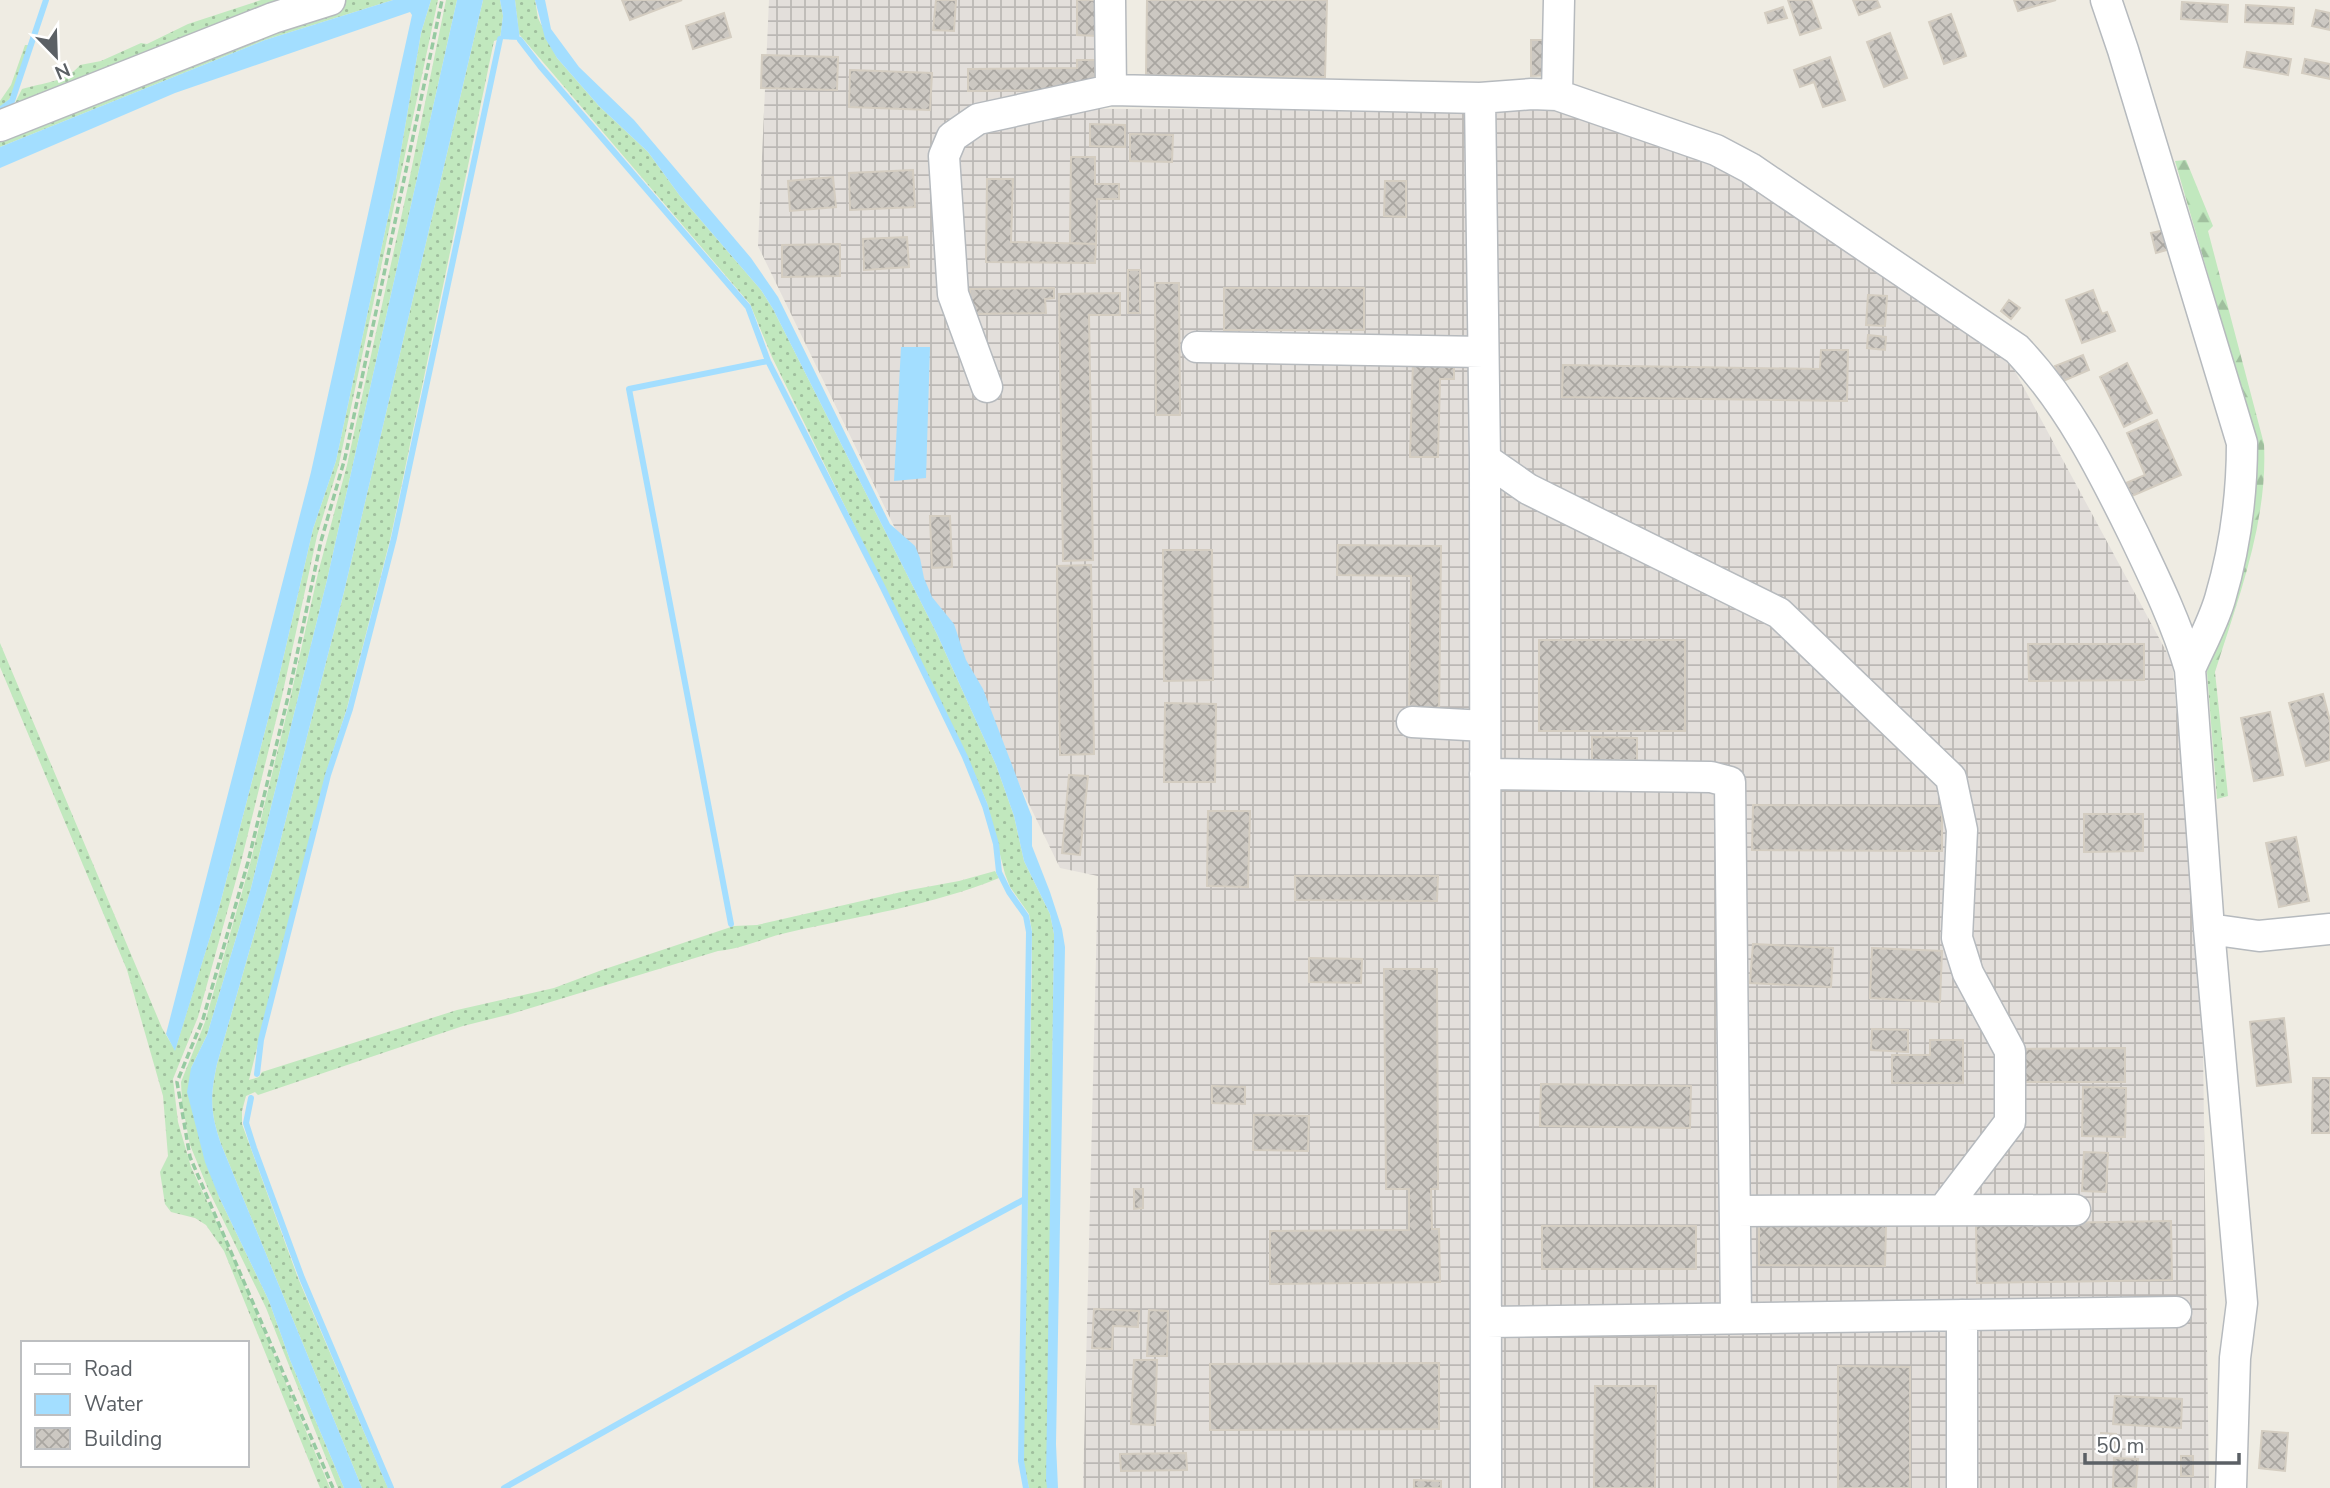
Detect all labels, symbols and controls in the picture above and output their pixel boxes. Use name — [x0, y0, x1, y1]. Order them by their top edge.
north arrow — [21, 21, 91, 91]
text: N — [51, 56, 74, 85]
legend — [21, 1341, 248, 1467]
text: Road — [84, 1355, 133, 1383]
text: Water — [84, 1390, 143, 1418]
scale bar — [2085, 1422, 2239, 1466]
text: Building — [84, 1425, 162, 1453]
text: 50 m — [2096, 1432, 2145, 1460]

